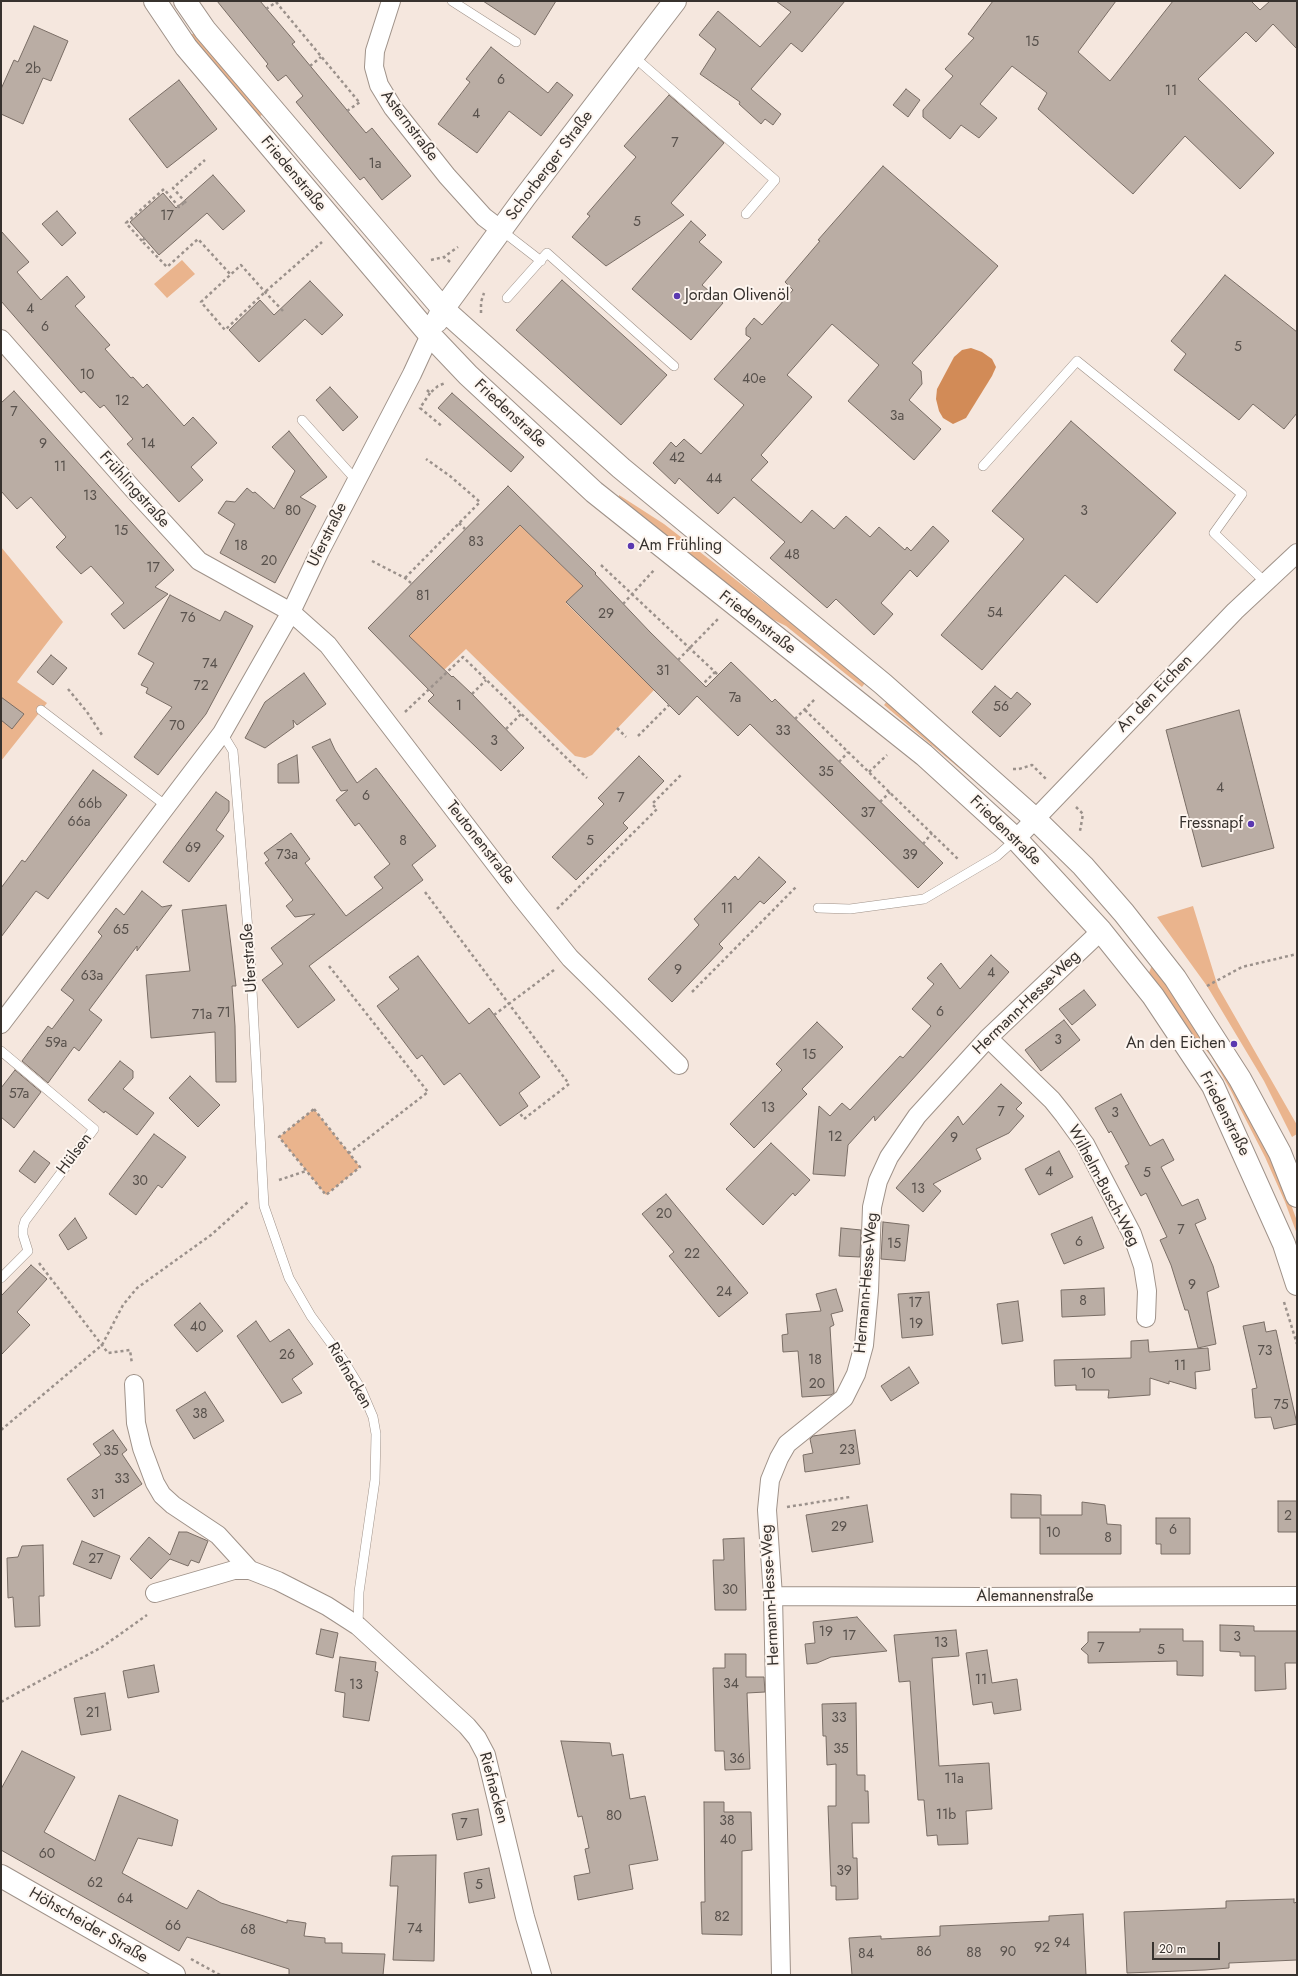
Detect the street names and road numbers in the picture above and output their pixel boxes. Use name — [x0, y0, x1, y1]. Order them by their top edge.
street label: Asternstraße — [376, 87, 442, 165]
street label: Schorberger Straße — [503, 107, 597, 225]
street label: Friedenstraße — [256, 133, 330, 215]
street label: Friedenstraße — [470, 376, 550, 452]
street label: Frühlingstraße — [95, 448, 173, 532]
street label: Uferstraße — [304, 500, 352, 570]
street label: Friedenstraße — [715, 587, 799, 659]
street label: An den Eichen — [1113, 651, 1197, 737]
street label: Friedenstraße — [965, 792, 1045, 870]
street label: Teutonenstraße — [441, 797, 519, 889]
street label: Uferstraße — [238, 923, 262, 993]
street label: Hermann-Hesse-Weg — [969, 947, 1085, 1059]
street label: Friedenstraße — [1195, 1069, 1253, 1159]
street label: Wilhelm-Busch-Weg — [1063, 1122, 1143, 1250]
street label: Hülsen — [53, 1130, 97, 1178]
street label: Hermann-Hesse-Weg — [851, 1212, 883, 1354]
street label: Riefnacken — [322, 1340, 376, 1412]
street label: Hermann-Hesse-Weg — [758, 1524, 784, 1666]
street label: Alemannenstraße — [977, 1587, 1093, 1607]
street label: Riefnacken — [474, 1750, 512, 1826]
street label: Höhscheider Straße — [25, 1884, 151, 1968]

